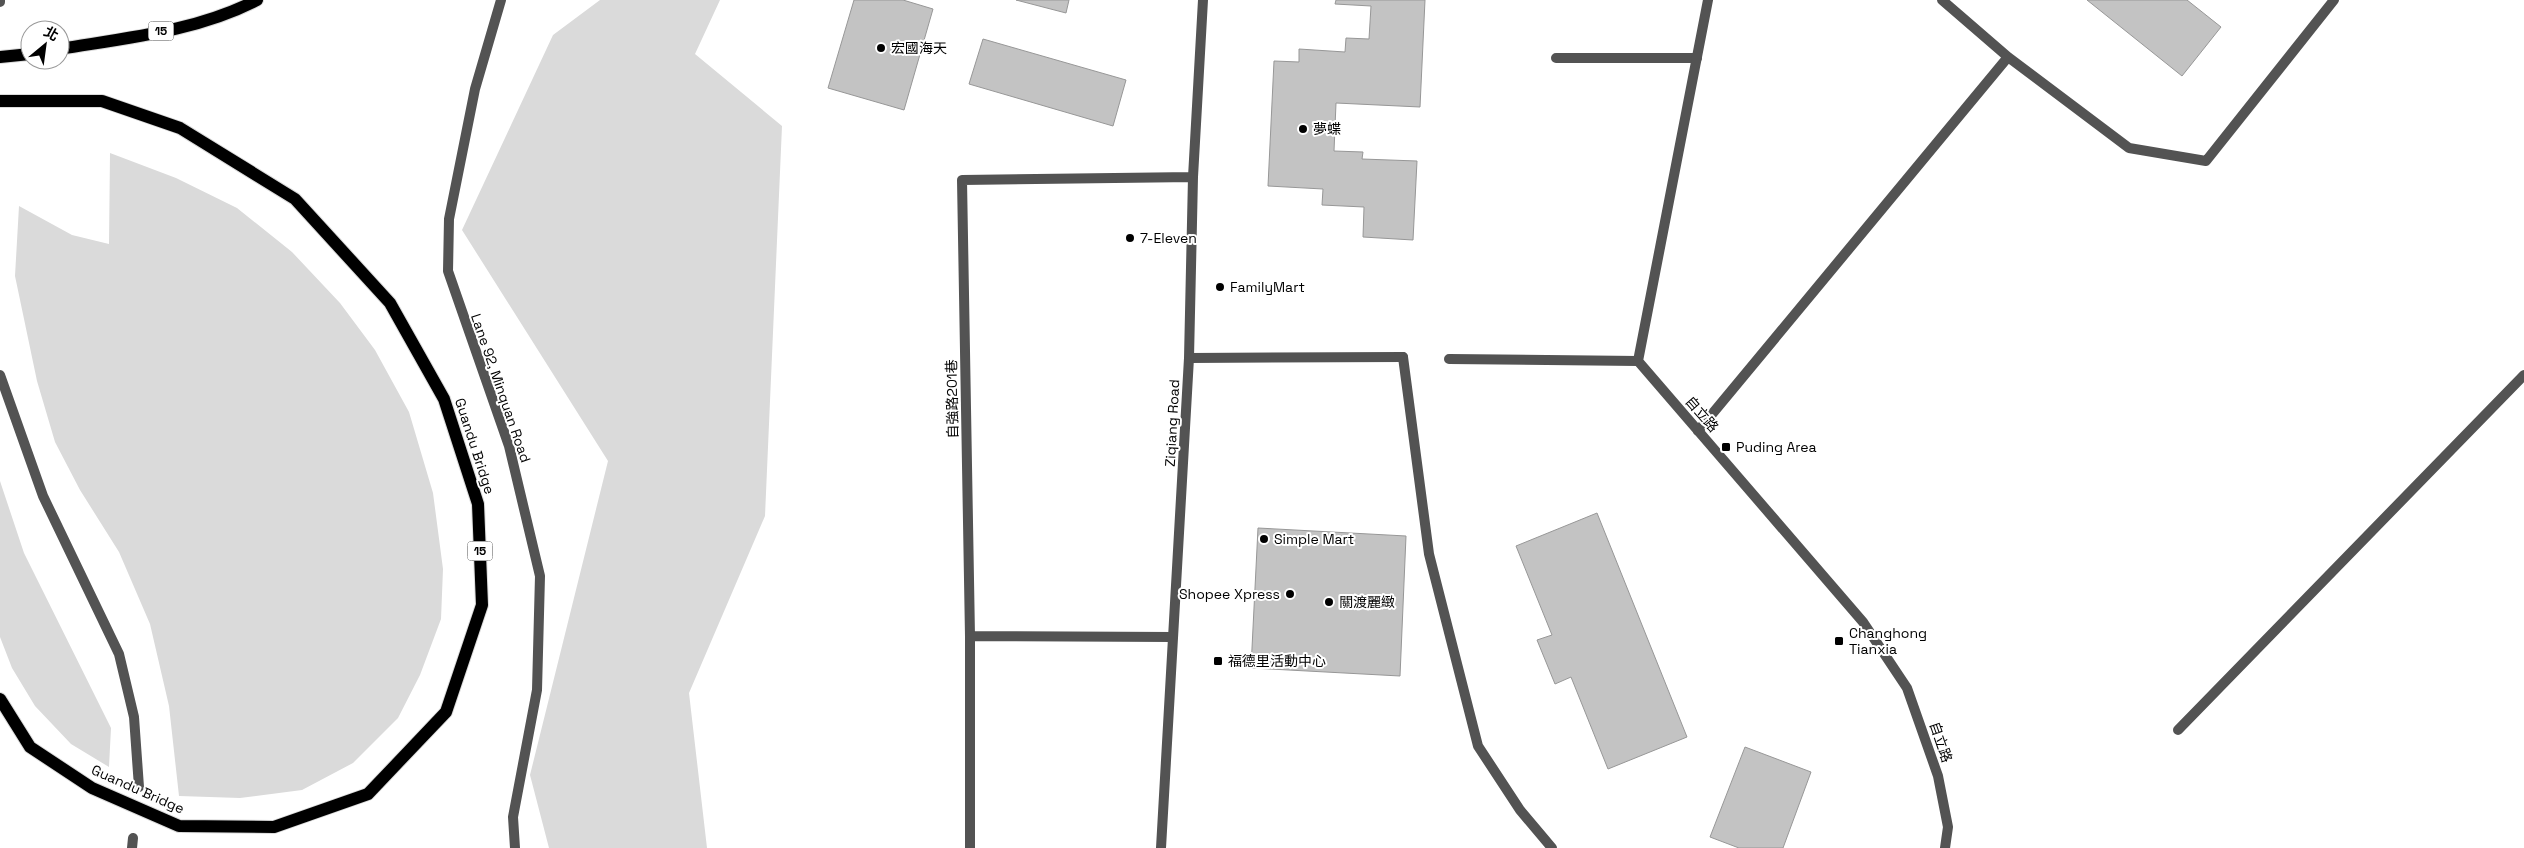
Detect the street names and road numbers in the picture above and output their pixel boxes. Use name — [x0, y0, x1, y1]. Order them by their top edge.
road number: 15 — [148, 22, 174, 40]
street label: Lane 92, Minquan Road — [467, 311, 535, 465]
street label: 自強路201巷 — [942, 359, 962, 439]
street label: Ziqiang Road — [1161, 379, 1183, 467]
street label: 自立路 — [1681, 392, 1723, 436]
street label: Guandu Bridge — [451, 396, 499, 496]
road number: 15 — [468, 542, 492, 560]
street label: 自立路 — [1926, 719, 1956, 765]
street label: Guandu Bridge — [89, 760, 187, 818]

